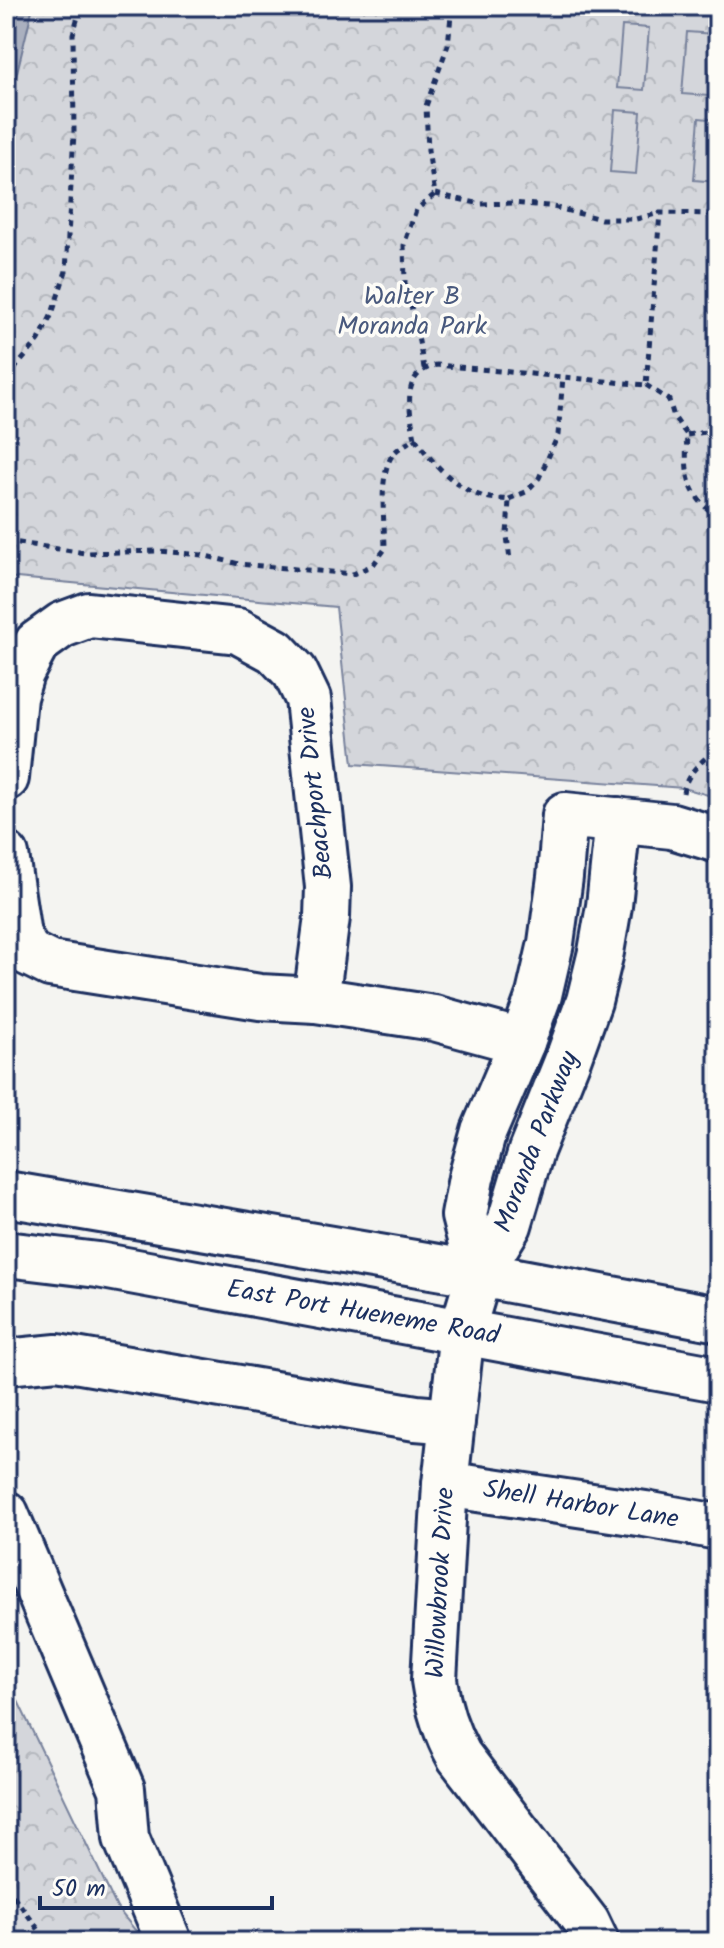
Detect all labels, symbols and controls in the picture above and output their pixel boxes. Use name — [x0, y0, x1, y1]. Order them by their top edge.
park label: Walter B Moranda Park — [337, 276, 488, 348]
street label: Beachport Drive — [286, 704, 346, 881]
street label: Moranda Parkway — [483, 1044, 591, 1239]
street label: East Port Hueneme Road — [223, 1268, 504, 1358]
street label: Shell Harbor Lane — [480, 1469, 682, 1541]
street label: Willowbrook Drive — [415, 1486, 467, 1680]
scale bar — [40, 1860, 272, 1910]
text: 50 m — [52, 1870, 106, 1909]

